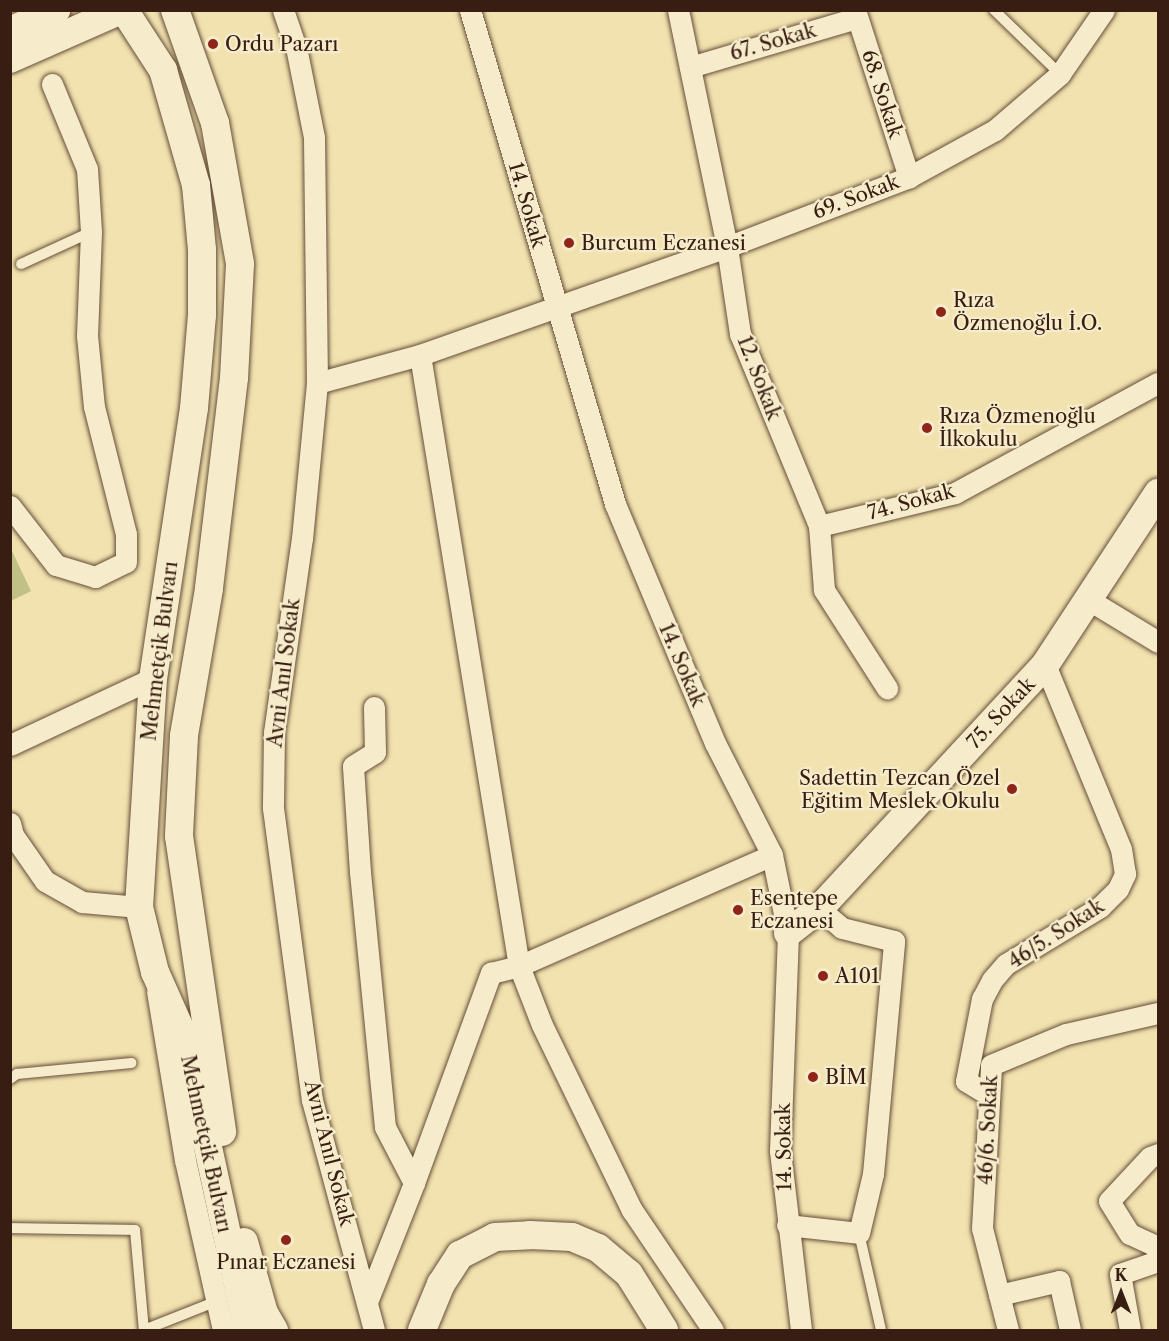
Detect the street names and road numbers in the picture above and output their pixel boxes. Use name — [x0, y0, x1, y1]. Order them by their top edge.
street label: 67. Sokak — [727, 18, 819, 66]
street label: 68. Sokak — [856, 47, 908, 141]
street label: 14. Sokak — [503, 159, 551, 251]
street label: 69. Sokak — [809, 170, 903, 224]
street label: 12. Sokak — [732, 333, 786, 423]
street label: 74. Sokak — [865, 479, 957, 525]
street label: Mehmetçik Bulvarı — [137, 560, 183, 742]
street label: Avni Anıl Sokak — [263, 597, 305, 749]
street label: 14. Sokak — [654, 620, 710, 710]
street label: 75. Sokak — [962, 672, 1040, 754]
street label: 46/5. Sokak — [1004, 894, 1108, 974]
street label: Mehmetçik Bulvarı — [175, 1053, 237, 1235]
street label: 46/6. Sokak — [973, 1074, 1003, 1186]
street label: Avni Anıl Sokak — [299, 1077, 359, 1229]
street label: 14. Sokak — [771, 1103, 797, 1191]

